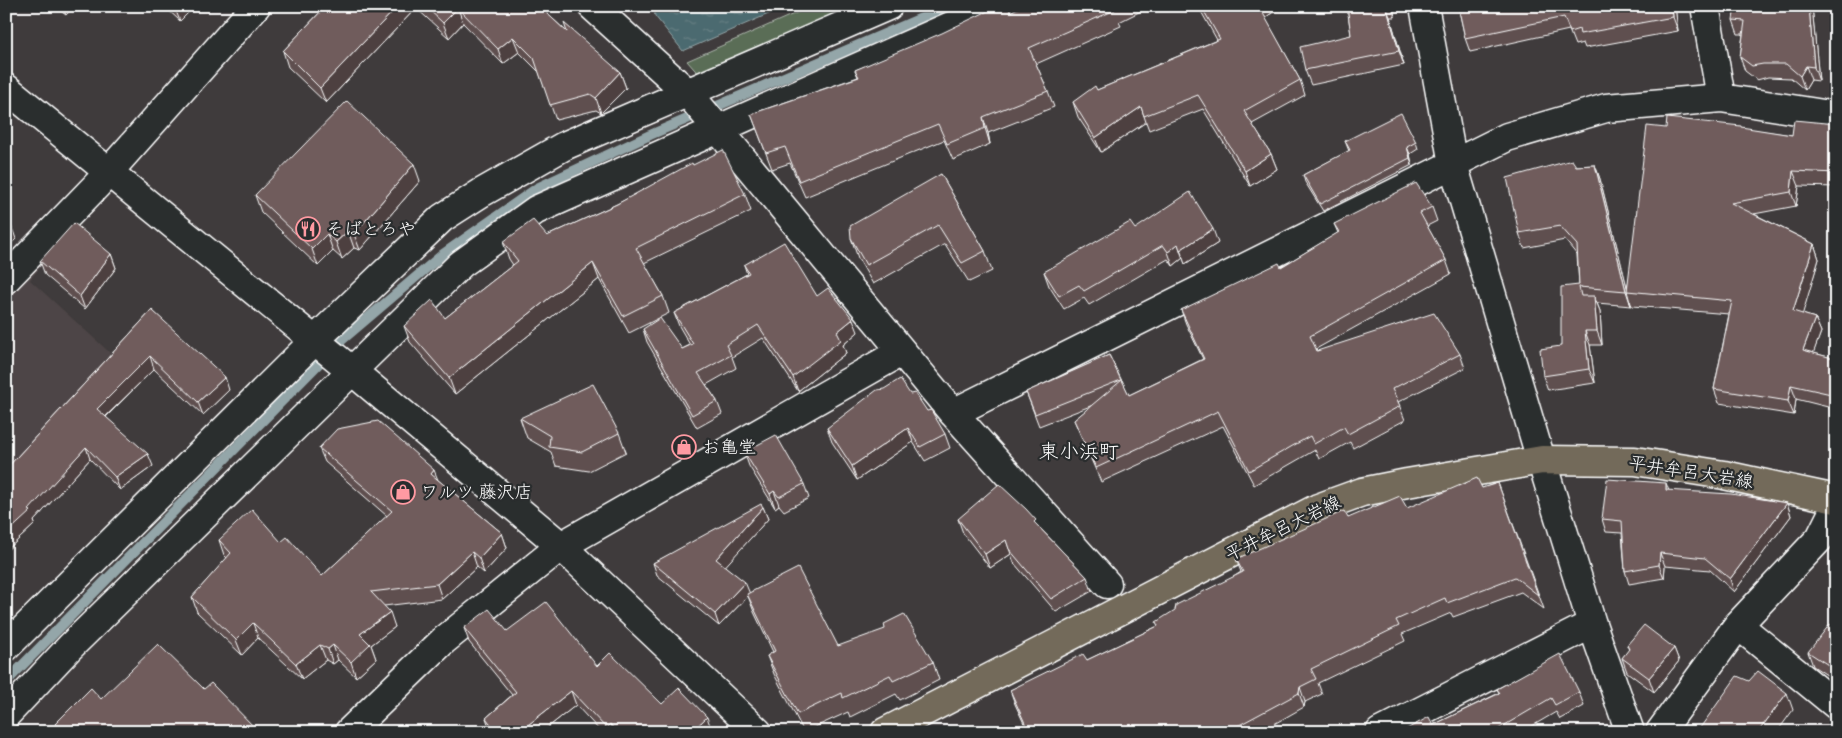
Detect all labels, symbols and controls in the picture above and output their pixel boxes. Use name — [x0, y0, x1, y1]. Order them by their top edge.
restaurant icon: そばとろや — [295, 216, 321, 242]
place label: そばとろや — [326, 219, 416, 244]
shop icon: お亀堂 — [671, 434, 697, 460]
place label: お亀堂 — [702, 437, 756, 462]
district label: 東小浜町 — [1039, 440, 1119, 468]
street label: 平井牟呂大岩線 — [1626, 452, 1755, 497]
shop icon: ワルツ 藤沢店 — [390, 479, 416, 505]
place label: ワルツ 藤沢店 — [420, 482, 532, 507]
street label: 平井牟呂大岩線 — [1222, 491, 1346, 569]

